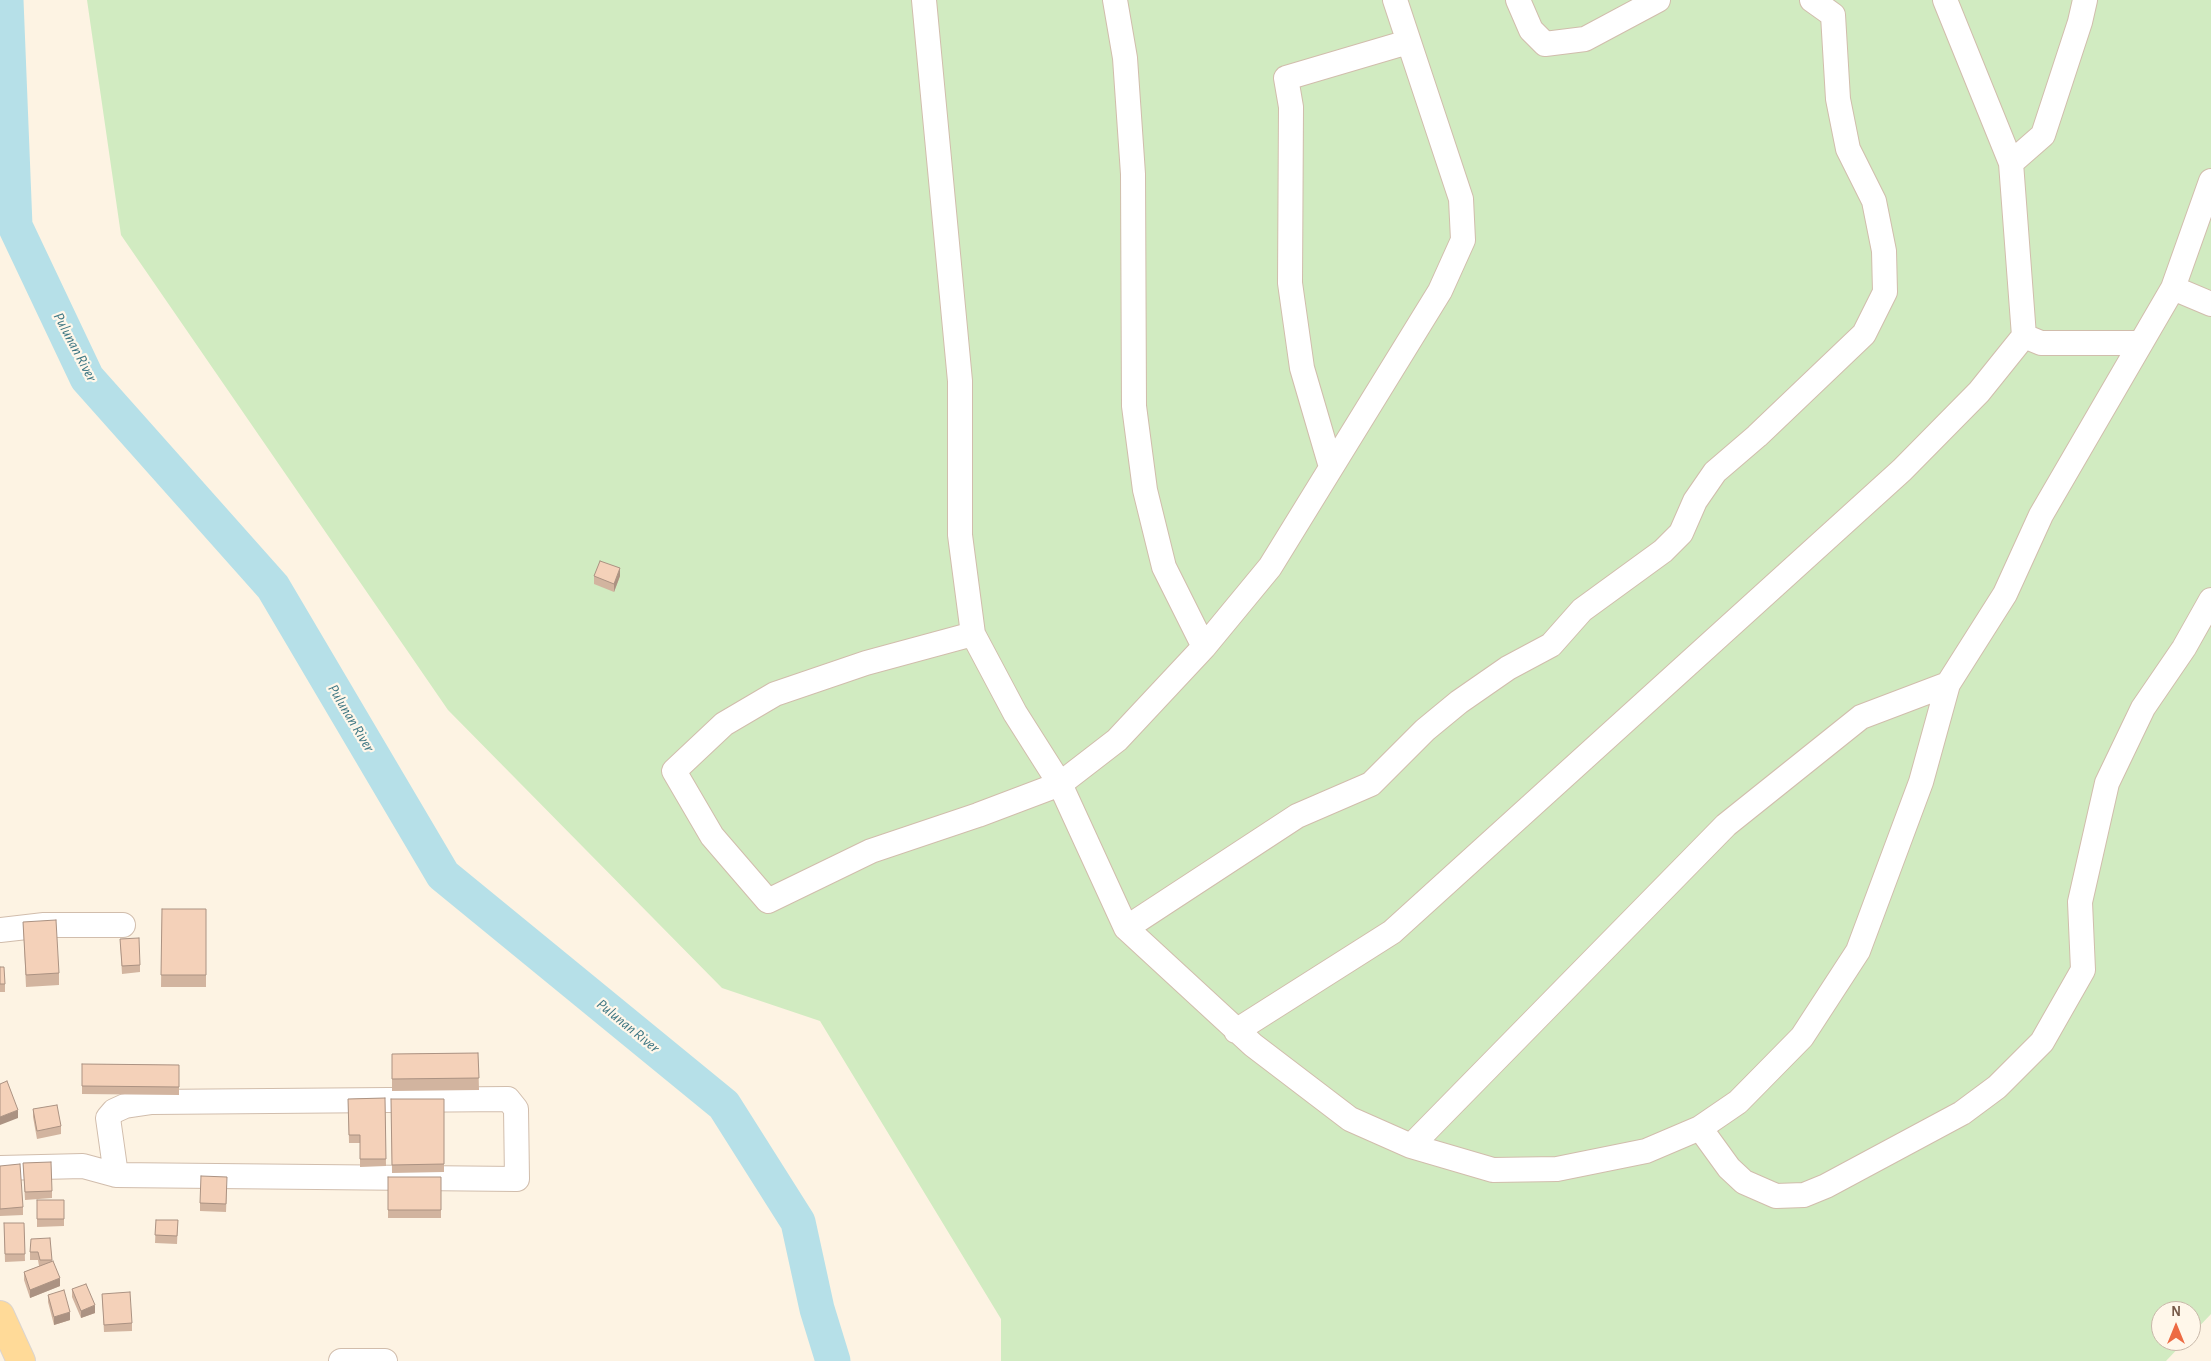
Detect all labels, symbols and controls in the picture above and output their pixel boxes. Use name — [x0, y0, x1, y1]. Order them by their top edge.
water label: Pulunan River — [49, 309, 101, 385]
water label: Pulunan River — [324, 681, 378, 755]
water label: Pulunan River — [593, 995, 663, 1057]
north arrow — [2151, 1301, 2201, 1351]
text: N — [2171, 1305, 2181, 1319]

